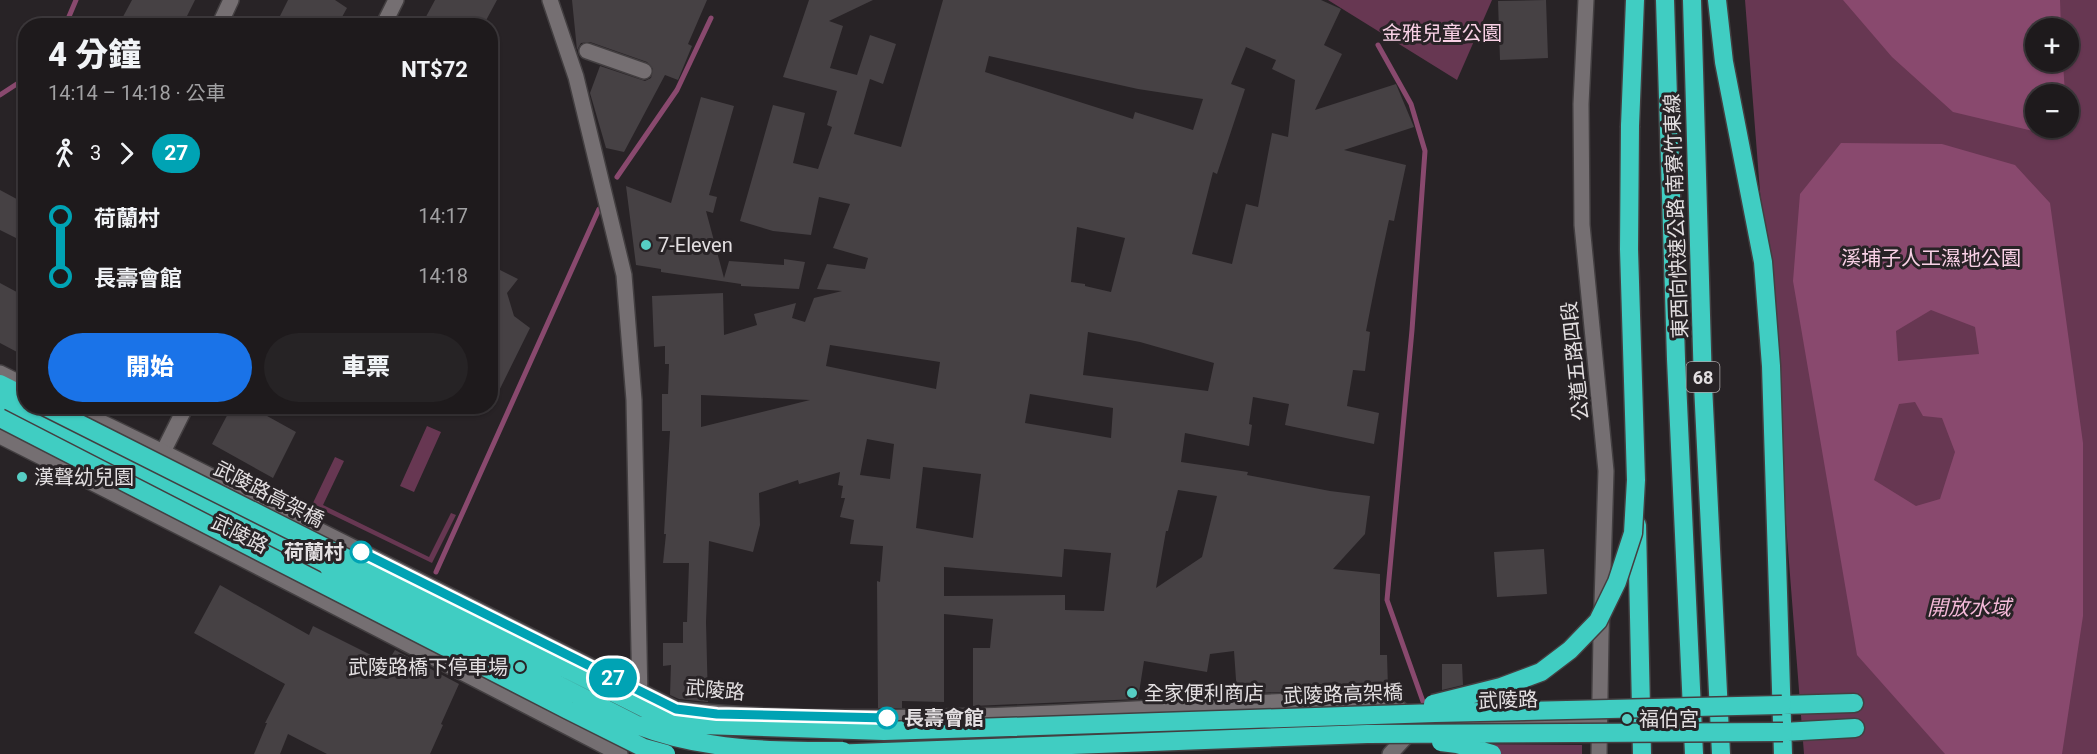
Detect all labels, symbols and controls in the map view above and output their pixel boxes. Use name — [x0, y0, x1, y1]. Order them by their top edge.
map controls — [2025, 18, 2079, 138]
button: + — [2025, 18, 2079, 72]
park label: 金雅兒童公園 — [1382, 21, 1502, 45]
text: 4 分鐘 — [48, 35, 141, 74]
text: NT$72 — [401, 57, 468, 82]
text: 14:14 – 14:18 · 公車 — [48, 81, 226, 105]
button: − — [2025, 84, 2079, 138]
street label: 東西向快速公路 南寮竹東線 — [1660, 93, 1692, 339]
icon: walk — [48, 137, 81, 170]
icon: forward — [110, 137, 143, 170]
text: 3 — [90, 141, 101, 165]
text: 27 — [164, 141, 188, 165]
text: 14:17 — [418, 204, 468, 228]
text: 荷蘭村 — [94, 206, 160, 231]
place label: 7-Eleven — [658, 233, 733, 257]
marker: 7-Eleven — [639, 238, 653, 252]
park label: 溪埔子人工濕地公園 — [1841, 246, 2021, 270]
text: 14:18 — [418, 264, 468, 288]
text: 長壽會館 — [94, 266, 182, 291]
street label: 公道五路四段 — [1557, 300, 1593, 422]
button: 開始 — [48, 333, 252, 402]
button: 車票 — [264, 333, 468, 402]
road number: 68 — [1686, 362, 1720, 392]
street label: 武陵路高架橋 — [210, 456, 328, 532]
place label: 漢聲幼兒園 — [34, 465, 134, 489]
marker: 漢聲幼兒園 — [15, 470, 29, 484]
street label: 武陵路 — [208, 510, 272, 558]
place label: 荷蘭村 — [284, 540, 344, 564]
marker: 荷蘭村 — [350, 541, 372, 563]
water label: 開放水域 — [1927, 596, 2014, 620]
place label: 武陵路橋下停車場 — [348, 655, 508, 679]
line badge: 27 — [586, 658, 640, 698]
marker: 武陵路橋下停車場 — [513, 660, 527, 674]
text: 27 — [601, 666, 625, 690]
street label: 武陵路 — [684, 675, 746, 705]
street label: 武陵路高架橋 — [1283, 680, 1403, 708]
place label: 全家便利商店 — [1144, 681, 1264, 705]
marker: 全家便利商店 — [1125, 686, 1139, 700]
street label: 武陵路 — [1478, 687, 1538, 713]
place label: 長壽會館 — [904, 706, 984, 730]
marker: 長壽會館 — [876, 707, 898, 729]
place label: 福伯宮 — [1639, 707, 1699, 731]
marker: 福伯宮 — [1620, 712, 1634, 726]

